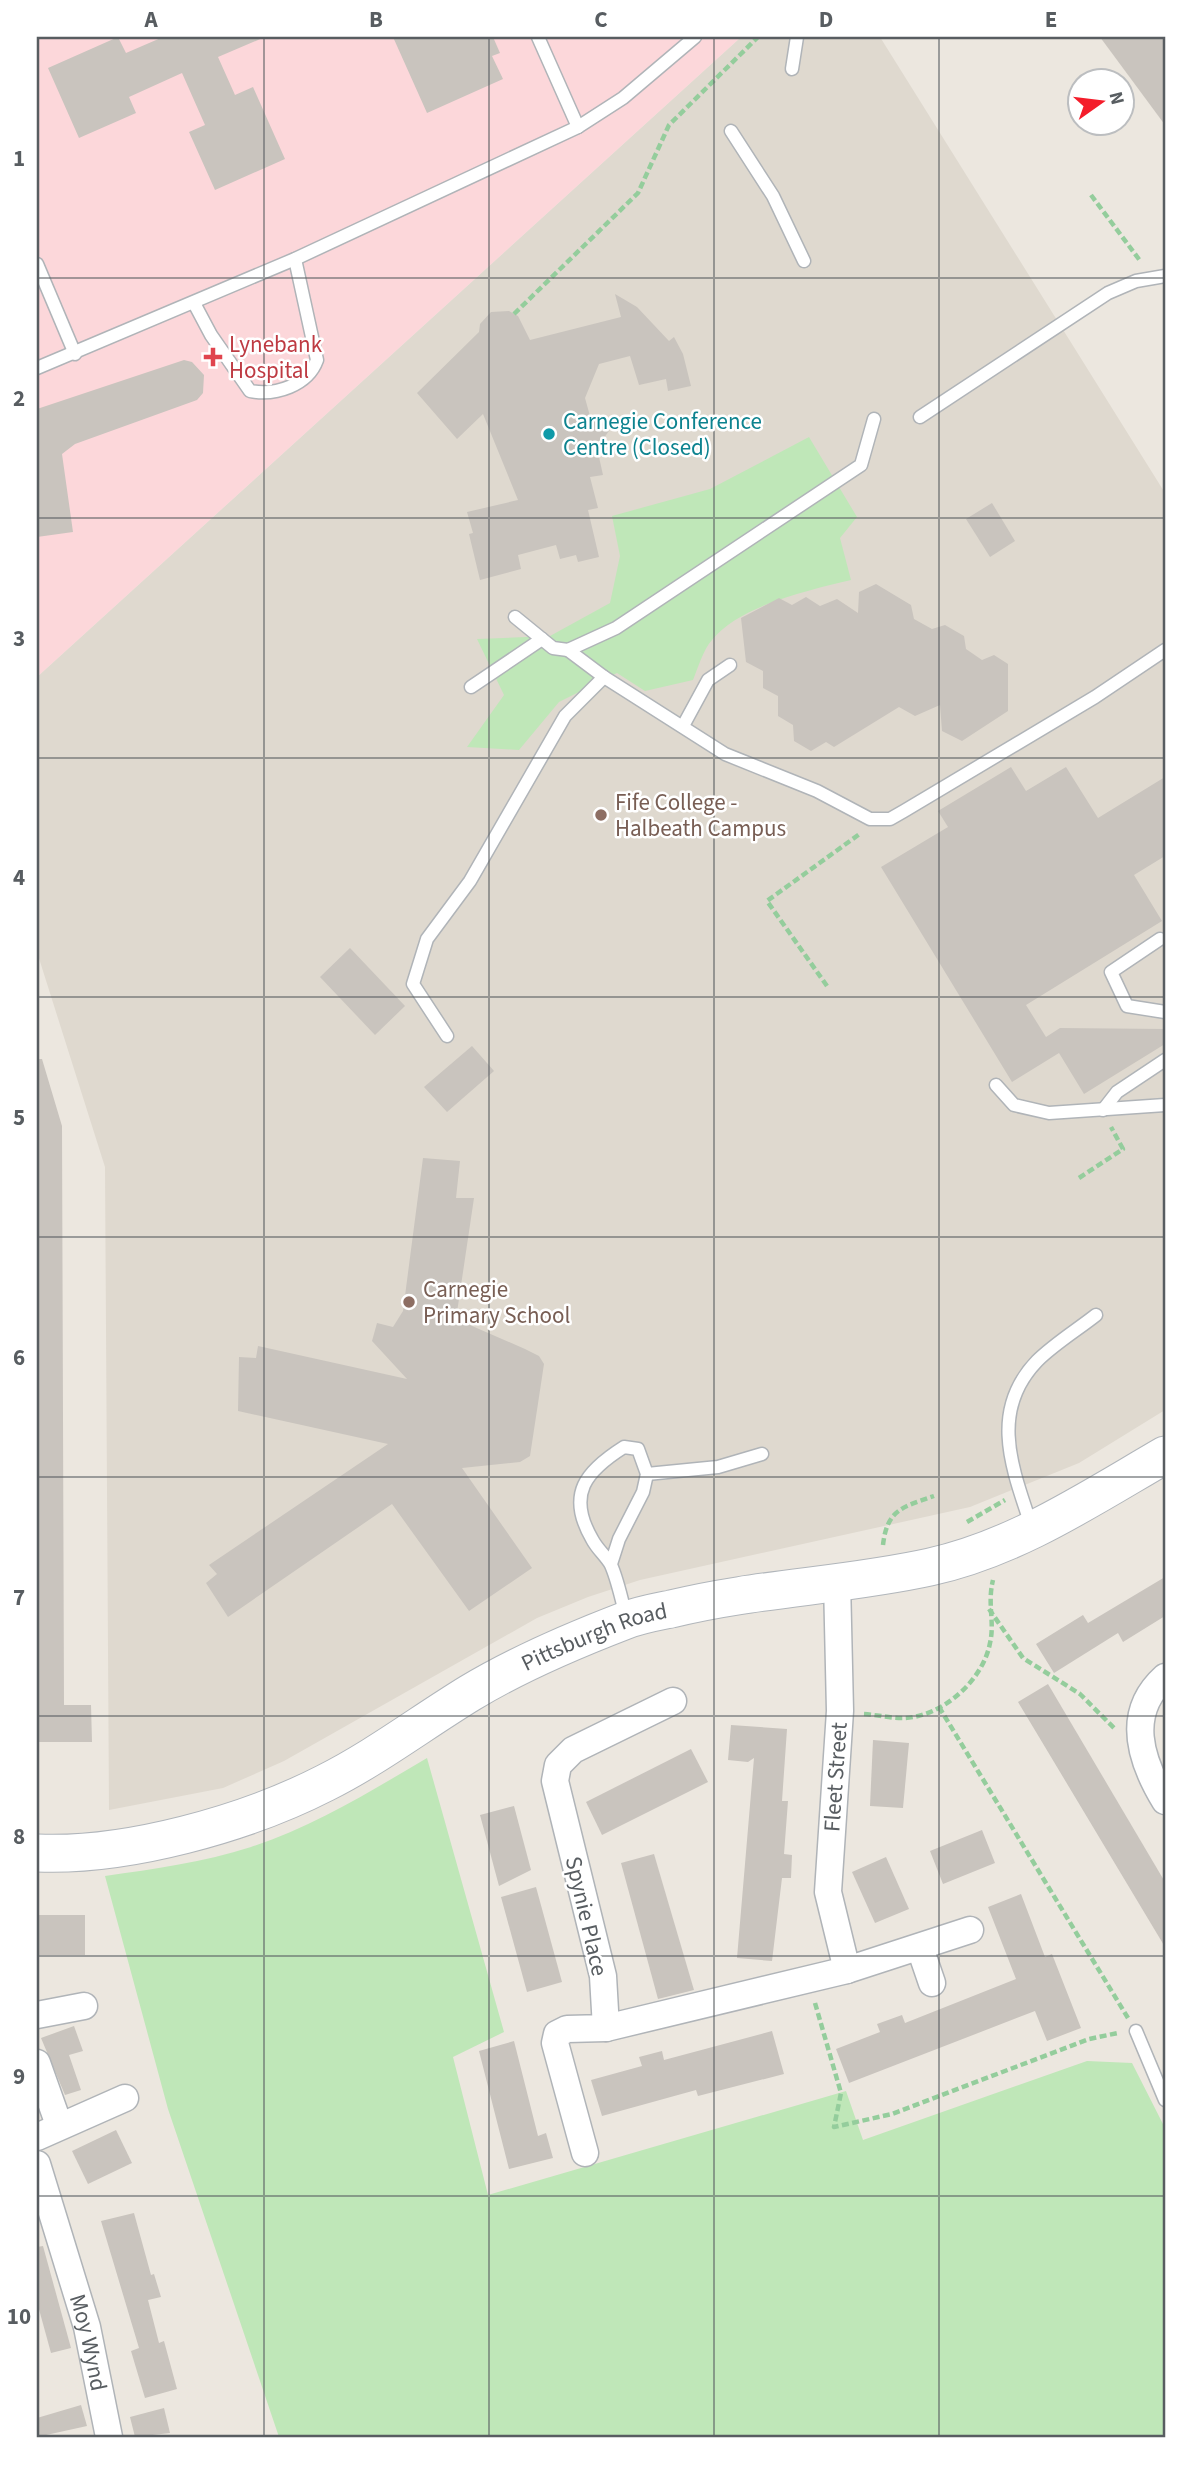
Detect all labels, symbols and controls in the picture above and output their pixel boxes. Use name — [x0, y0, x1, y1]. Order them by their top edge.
text: A — [143, 3, 158, 36]
text: B — [369, 3, 383, 36]
text: C — [594, 3, 608, 36]
text: D — [819, 3, 833, 36]
text: E — [1045, 3, 1057, 36]
north arrow — [1066, 66, 1136, 136]
text: N — [1101, 89, 1131, 108]
text: 1 — [13, 142, 25, 175]
place label: Lynebank Hospital — [229, 328, 323, 387]
marker: Lynebank Hospital — [203, 347, 223, 367]
text: 2 — [13, 382, 25, 415]
place label: Carnegie Conference Centre (Closed) — [563, 405, 762, 464]
marker: Carnegie Conference Centre (Closed) — [541, 426, 557, 442]
text: 3 — [13, 622, 25, 655]
place label: Fife College - Halbeath Campus — [615, 786, 786, 845]
marker: Fife College - Halbeath Campus — [593, 807, 609, 823]
text: 4 — [13, 861, 25, 894]
text: 5 — [13, 1101, 25, 1134]
place label: Carnegie Primary School — [423, 1273, 570, 1332]
marker: Carnegie Primary School — [401, 1294, 417, 1310]
text: 6 — [13, 1341, 25, 1374]
text: 7 — [13, 1581, 25, 1614]
street label: Pittsburgh Road — [516, 1594, 670, 1680]
street label: Fleet Street — [815, 1721, 856, 1833]
text: 8 — [13, 1820, 25, 1853]
street label: Spynie Place — [557, 1853, 616, 1979]
text: 9 — [13, 2060, 25, 2093]
street label: Moy Wynd — [61, 2290, 115, 2394]
text: 10 — [7, 2300, 31, 2333]

